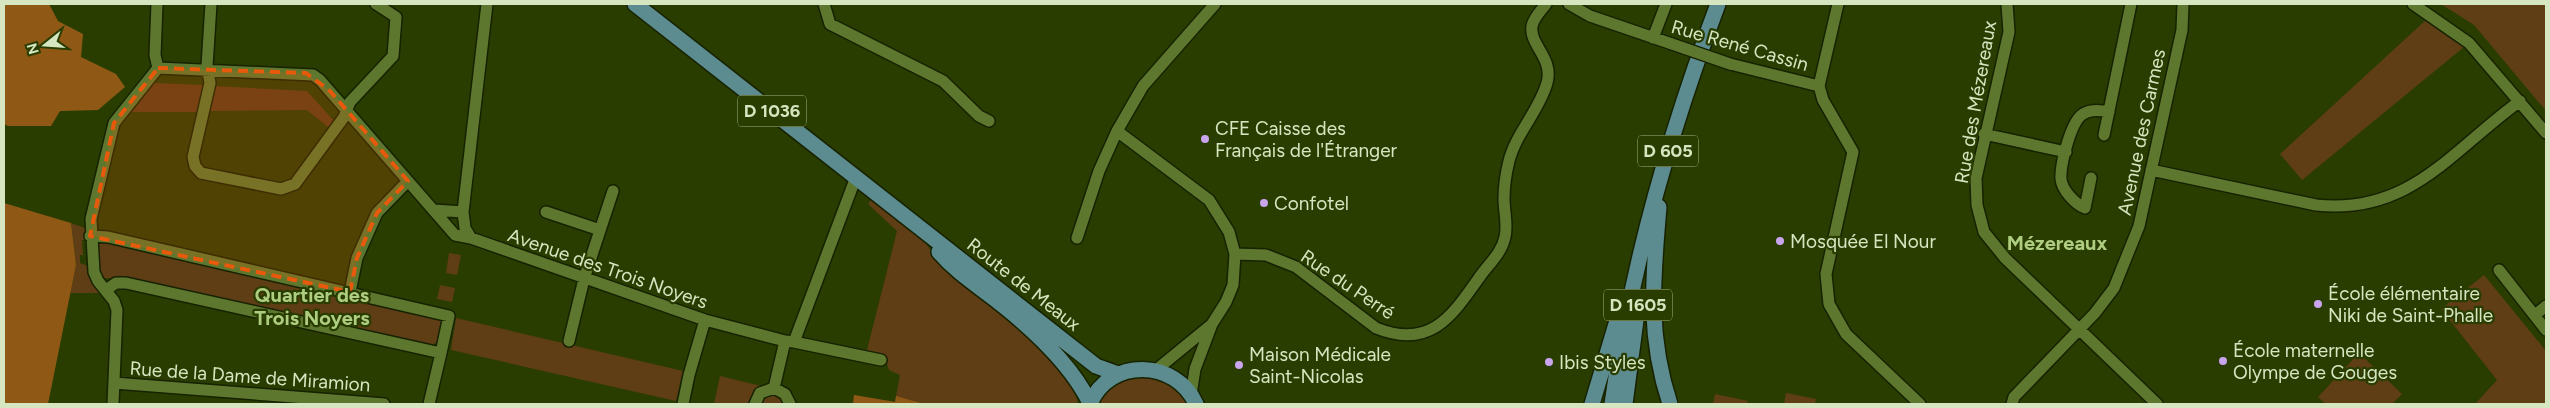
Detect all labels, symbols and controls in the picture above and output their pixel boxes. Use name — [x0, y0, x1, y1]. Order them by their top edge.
street label: Rue René Cassin — [1669, 15, 1811, 76]
street label: Rue des Mézereaux — [1950, 19, 2001, 185]
north arrow — [20, 20, 70, 70]
text: N — [23, 41, 43, 56]
street label: Avenue des Carmes — [2113, 47, 2170, 217]
road number: D 1036 — [738, 95, 806, 126]
place label: CFE Caisse des Français de l'Étranger — [1215, 117, 1398, 162]
marker: CFE Caisse des Français de l'Étranger — [1199, 133, 1211, 145]
road number: D 605 — [1638, 136, 1698, 166]
place label: Confotel — [1274, 192, 1349, 215]
marker: Confotel — [1258, 197, 1270, 209]
street label: Avenue des Trois Noyers — [505, 223, 711, 314]
place label: Mosquée El Nour — [1790, 230, 1936, 253]
district label: Mézereaux — [2007, 231, 2107, 255]
street label: Route de Meaux — [962, 233, 1085, 336]
marker: Mosquée El Nour — [1774, 235, 1786, 247]
street label: Rue du Perré — [1296, 245, 1399, 324]
place label: École élémentaire Niki de Saint-Phalle — [2328, 282, 2493, 327]
district label: Quartier des Trois Noyers — [254, 283, 370, 330]
road number: D 1605 — [1604, 290, 1672, 320]
marker: École élémentaire Niki de Saint-Phalle — [2312, 298, 2324, 310]
place label: École maternelle Olympe de Gouges — [2233, 339, 2397, 384]
place label: Maison Médicale Saint-Nicolas — [1249, 343, 1391, 388]
place label: Ibis Styles — [1559, 351, 1646, 374]
marker: École maternelle Olympe de Gouges — [2217, 355, 2229, 367]
marker: Ibis Styles — [1543, 356, 1555, 368]
street label: Rue de la Dame de Miramion — [129, 357, 371, 396]
marker: Maison Médicale Saint-Nicolas — [1233, 359, 1245, 371]

